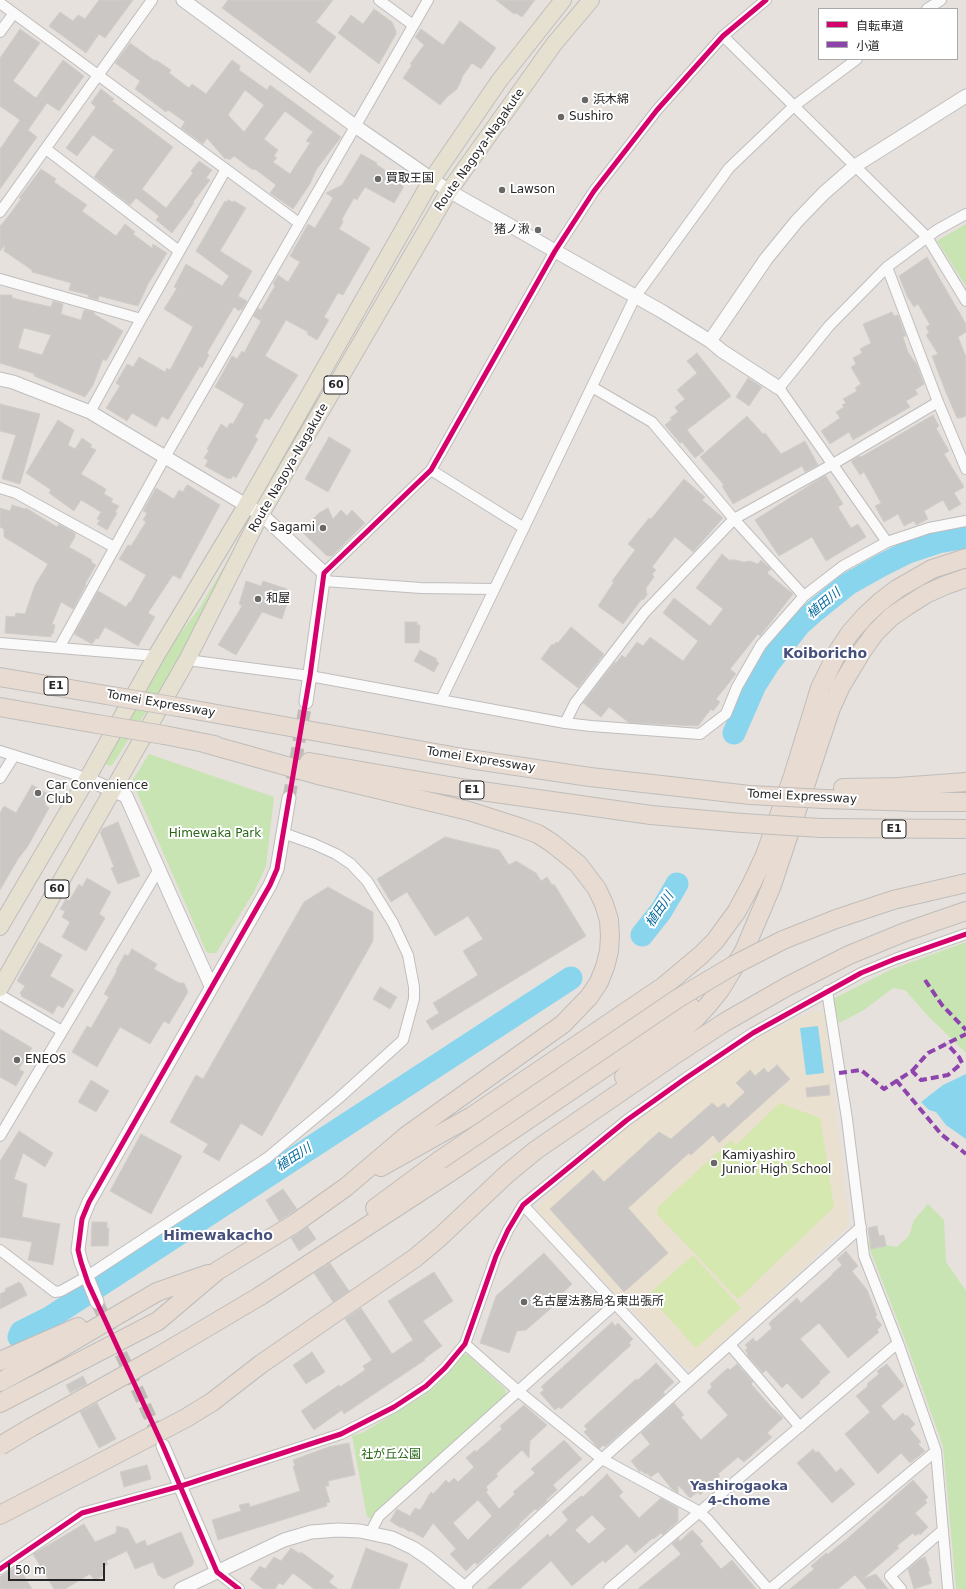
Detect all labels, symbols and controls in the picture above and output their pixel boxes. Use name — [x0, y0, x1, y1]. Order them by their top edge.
legend — [818, 8, 958, 60]
text: 自転車道 — [856, 19, 904, 33]
text: 小道 — [856, 39, 880, 53]
street label: Route Nagoya-Nagakute — [432, 86, 528, 214]
place label: 浜木綿 — [593, 93, 629, 107]
marker: 浜木綿 — [580, 95, 590, 105]
place label: Sushiro — [569, 110, 613, 124]
marker: Sushiro — [556, 112, 566, 122]
place label: 買取王国 — [386, 172, 434, 186]
marker: 買取王国 — [373, 174, 383, 184]
place label: Lawson — [510, 183, 555, 197]
marker: Lawson — [497, 185, 507, 195]
place label: 猪ノ湫 — [494, 223, 530, 237]
marker: 猪ノ湫 — [533, 225, 543, 235]
road number: 60 — [324, 376, 348, 394]
street label: Route Nagoya-Nagakute — [246, 401, 332, 535]
place label: Sagami — [270, 521, 315, 535]
marker: Sagami — [318, 523, 328, 533]
water label: 植田川 — [804, 585, 844, 623]
place label: 和屋 — [266, 592, 290, 606]
marker: 和屋 — [253, 594, 263, 604]
district label: Koiboricho — [783, 646, 867, 662]
road number: E1 — [44, 677, 68, 695]
street label: Tomei Expressway — [106, 687, 216, 721]
street label: Tomei Expressway — [426, 744, 536, 776]
place label: Car Convenience Club — [46, 779, 148, 807]
road number: E1 — [460, 781, 484, 799]
street label: Tomei Expressway — [747, 787, 857, 807]
marker: Car Convenience Club — [33, 788, 43, 798]
road number: E1 — [882, 820, 906, 838]
park label: Himewaka Park — [169, 827, 261, 841]
road number: 60 — [45, 880, 69, 898]
water label: 植田川 — [643, 889, 677, 931]
place label: ENEOS — [25, 1053, 66, 1067]
marker: ENEOS — [12, 1055, 22, 1065]
water label: 植田川 — [273, 1141, 315, 1175]
place label: Kamiyashiro Junior High School — [722, 1149, 831, 1177]
marker: Kamiyashiro Junior High School — [709, 1158, 719, 1168]
district label: Himewakacho — [163, 1228, 273, 1244]
place label: 名古屋法務局名東出張所 — [532, 1295, 664, 1309]
marker: 名古屋法務局名東出張所 — [519, 1297, 529, 1307]
park label: 社が丘公園 — [361, 1448, 421, 1462]
district label: Yashirogaoka 4-chome — [690, 1479, 788, 1510]
scale bar — [10, 1555, 107, 1581]
text: 50 m — [15, 1563, 46, 1577]

